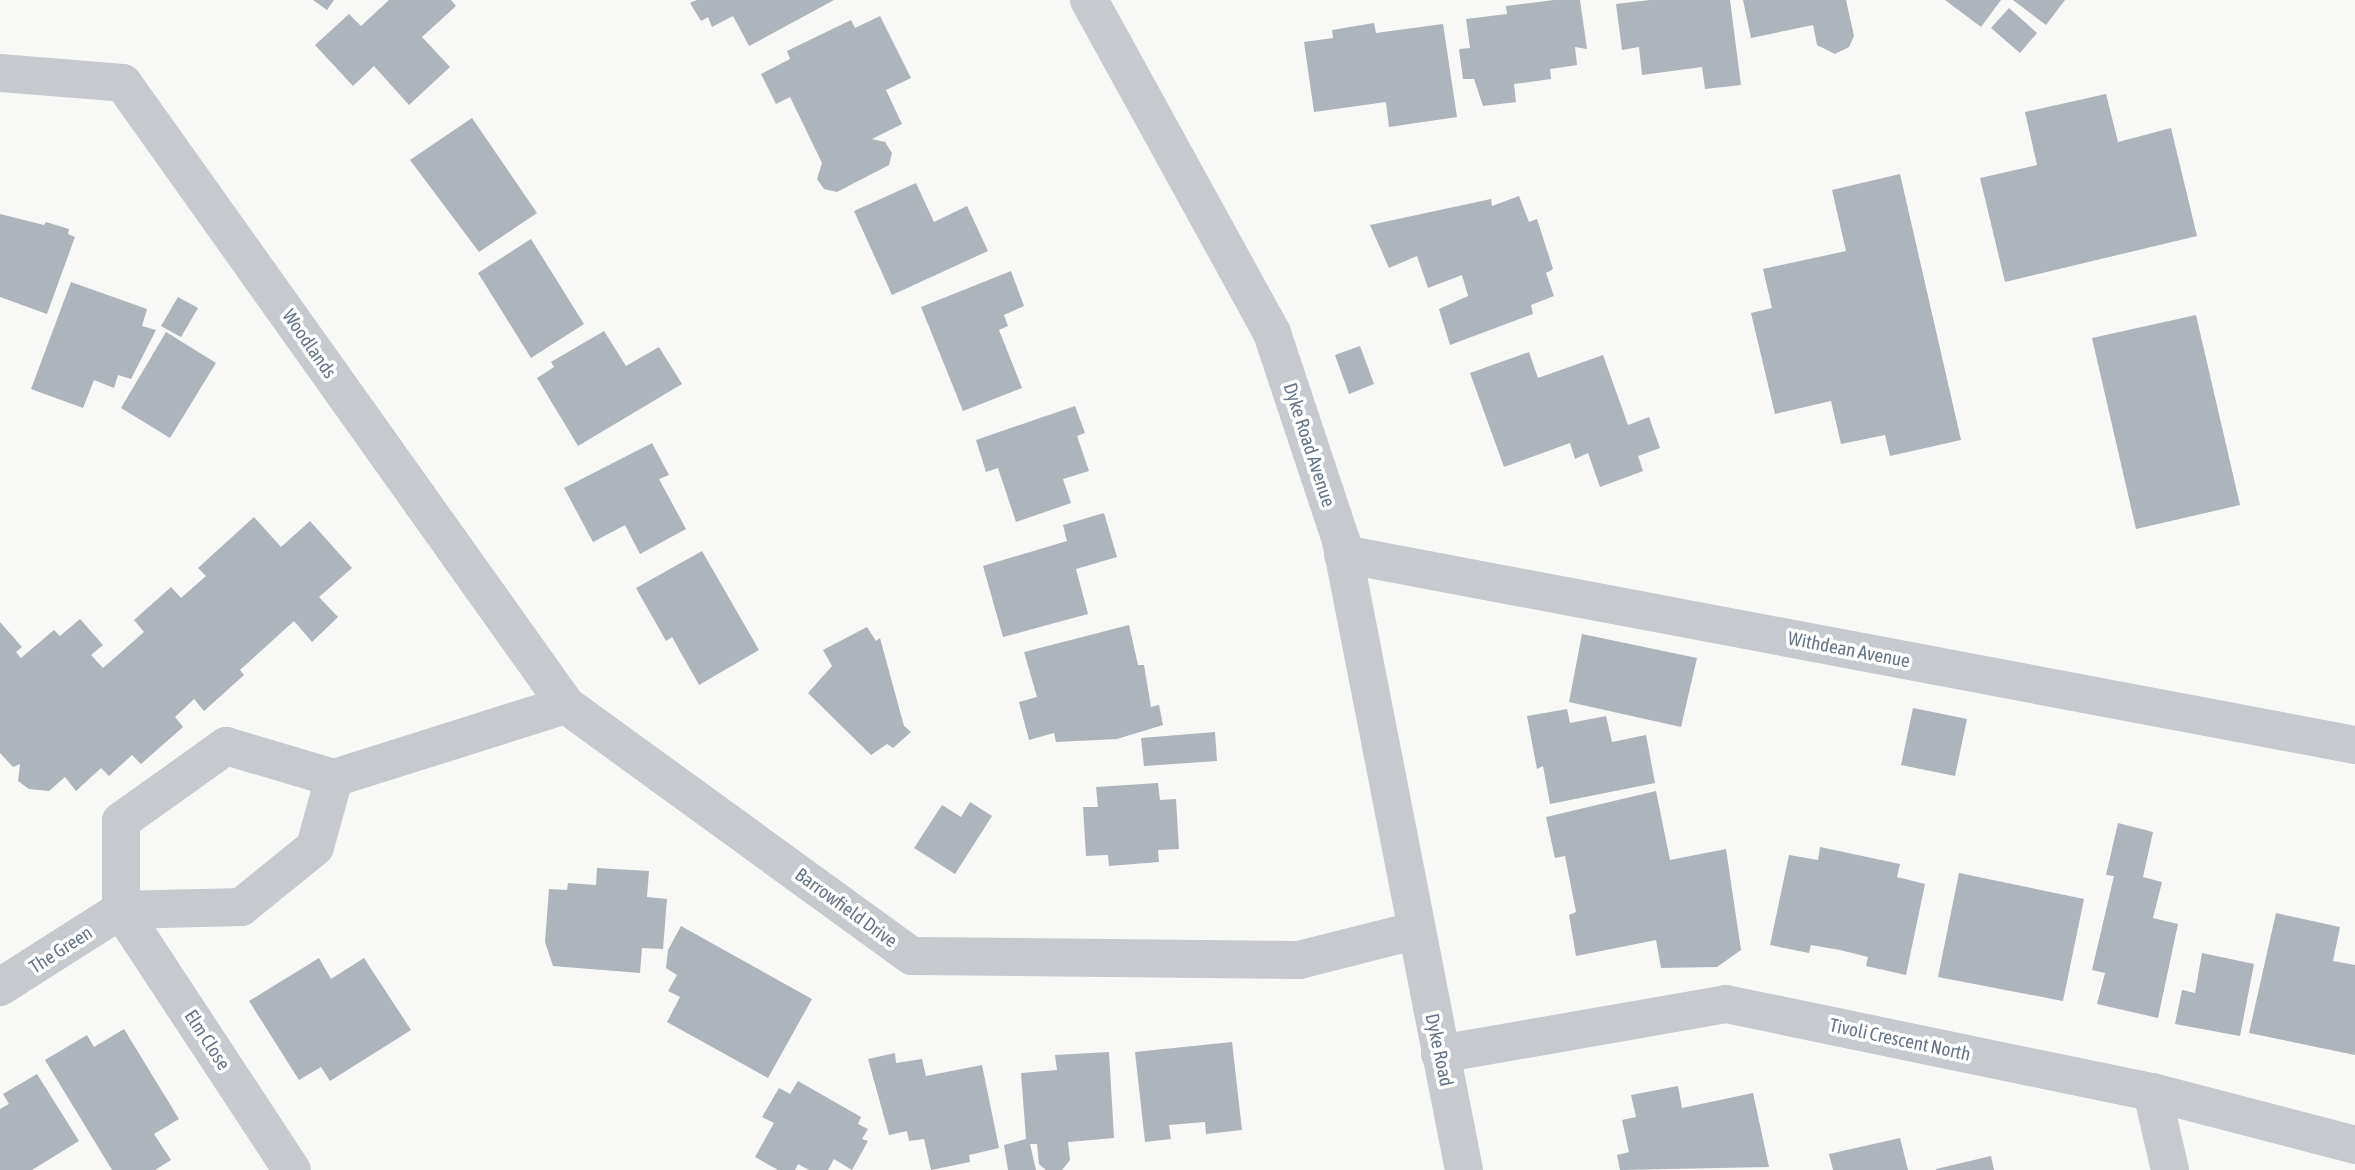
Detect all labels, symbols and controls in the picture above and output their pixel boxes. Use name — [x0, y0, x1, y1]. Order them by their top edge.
street label: Woodlands — [277, 305, 341, 383]
street label: Dyke Road Avenue — [1278, 380, 1340, 510]
street label: Withdean Avenue — [1786, 627, 1912, 673]
street label: Barrowfield Drive — [790, 863, 902, 953]
street label: The Green — [25, 921, 97, 979]
street label: Elm Close — [179, 1006, 235, 1074]
street label: Dyke Road — [1420, 1011, 1458, 1089]
street label: Tivoli Crescent North — [1827, 1014, 1973, 1066]

